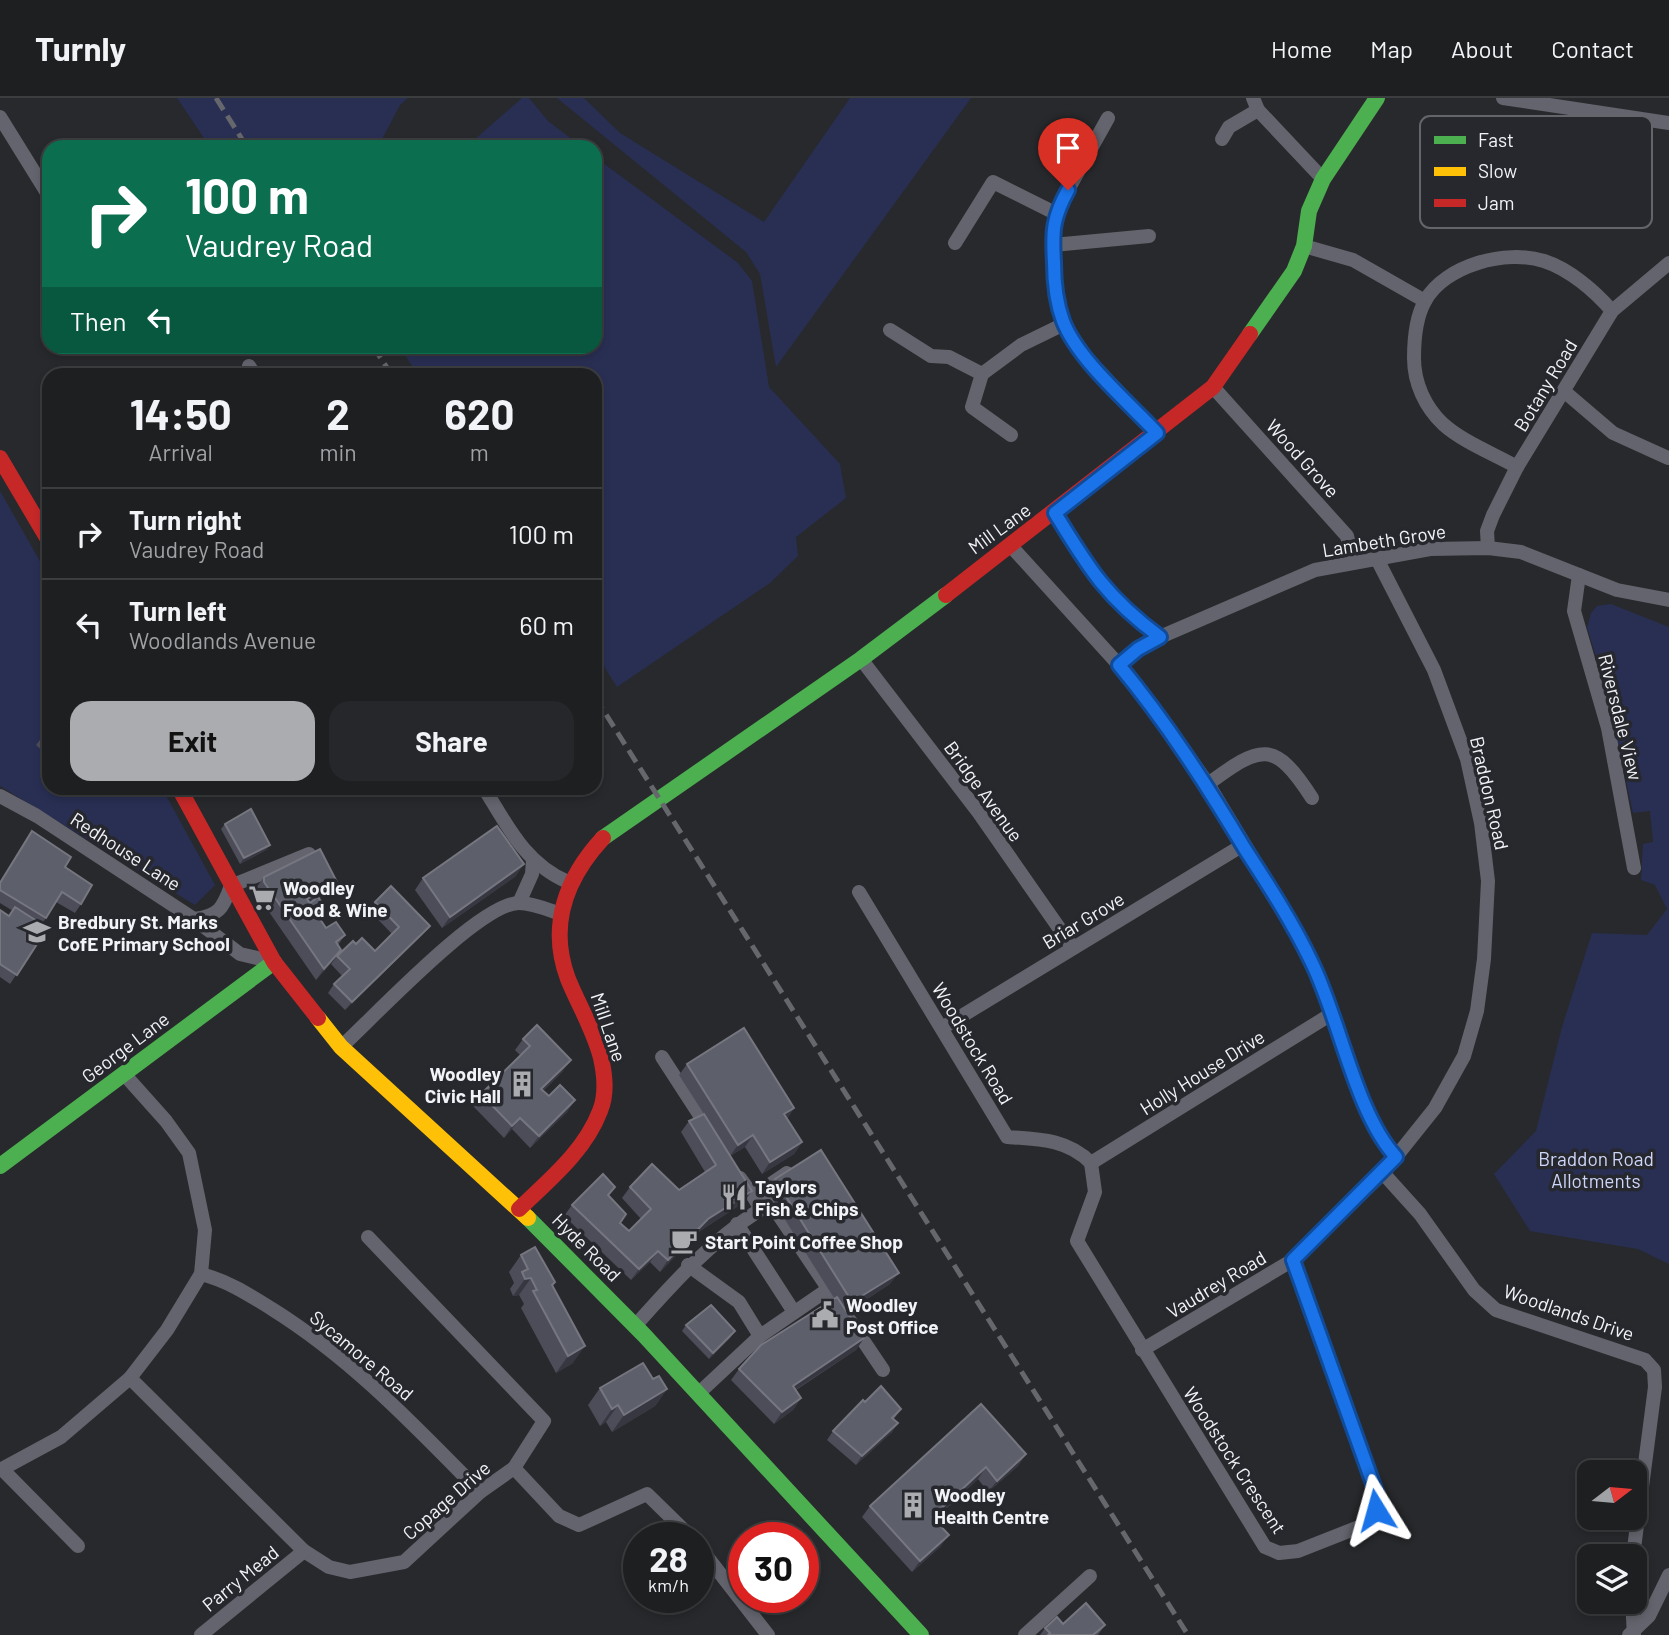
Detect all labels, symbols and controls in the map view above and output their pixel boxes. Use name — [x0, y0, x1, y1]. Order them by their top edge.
text: Turnly — [35, 28, 126, 68]
text: Home — [1271, 34, 1332, 63]
text: Map — [1370, 34, 1413, 63]
text: About — [1451, 34, 1513, 63]
text: Contact — [1551, 34, 1634, 63]
legend — [1420, 116, 1652, 228]
pin — [1038, 118, 1098, 190]
text: Fast — [1478, 128, 1514, 151]
icon: arrive — [1049, 129, 1087, 167]
text: Slow — [1478, 159, 1517, 182]
text: 100 m — [185, 165, 309, 224]
icon: right — [70, 168, 161, 259]
text: Jam — [1478, 191, 1514, 214]
text: Vaudrey Road — [185, 225, 373, 263]
icon: left — [141, 301, 179, 339]
text: Then — [70, 305, 127, 336]
street label: Botany Road — [1509, 335, 1581, 435]
text: 14:50 — [130, 388, 232, 438]
text: 2 — [326, 388, 350, 438]
text: 620 — [444, 388, 514, 438]
street label: Wood Grove — [1262, 414, 1344, 502]
text: Arrival — [149, 438, 213, 466]
text: min — [319, 438, 357, 466]
text: m — [470, 438, 489, 466]
street label: Mill Lane — [963, 498, 1035, 558]
text: Turn right — [129, 504, 242, 535]
icon: right — [70, 515, 108, 553]
text: 100 m — [509, 518, 574, 549]
street label: Lambeth Grove — [1321, 519, 1447, 561]
text: Vaudrey Road — [129, 535, 264, 563]
text: Turn left — [129, 595, 227, 626]
icon: left — [70, 606, 108, 644]
text: 60 m — [519, 609, 574, 640]
text: Woodlands Avenue — [129, 626, 316, 654]
street label: Riversdale View — [1594, 651, 1648, 783]
button: Exit — [70, 701, 315, 781]
button: Share — [329, 701, 574, 781]
street label: Braddon Road — [1466, 734, 1514, 852]
street label: Bridge Avenue — [940, 736, 1028, 846]
street label: Redhouse Lane — [67, 807, 185, 895]
place label: Woodley Food & Wine — [283, 876, 388, 921]
supermarket icon: Woodley Food & Wine — [247, 883, 277, 913]
street label: Briar Grove — [1038, 887, 1128, 953]
place label: Bredbury St. Marks CofE Primary School — [58, 910, 230, 955]
school or university icon: Bredbury St. Marks CofE Primary School — [22, 917, 52, 947]
street label: Woodstock Road — [928, 978, 1018, 1108]
street label: Mill Lane — [586, 989, 632, 1065]
street label: George Lane — [77, 1007, 173, 1087]
street label: Holly House Drive — [1136, 1025, 1268, 1119]
place label: Woodley Civic Hall — [425, 1062, 501, 1107]
building icon: Woodley Civic Hall — [507, 1069, 537, 1099]
park label: Braddon Road Allotments — [1538, 1147, 1654, 1192]
place label: Taylors Fish & Chips — [755, 1175, 859, 1220]
restaurant icon: Taylors Fish & Chips — [719, 1182, 749, 1212]
street label: Hyde Road — [548, 1208, 626, 1286]
cafe icon: Start Point Coffee Shop — [669, 1226, 699, 1256]
place label: Start Point Coffee Shop — [705, 1230, 903, 1253]
street label: Vaudrey Road — [1162, 1245, 1270, 1323]
street label: Woodlands Drive — [1501, 1279, 1637, 1345]
place label: Woodley Post Office — [846, 1293, 939, 1338]
public building icon: Woodley Post Office — [810, 1300, 840, 1330]
street label: Sycamore Road — [306, 1305, 418, 1405]
street label: Woodstock Crescent — [1179, 1382, 1291, 1538]
street label: Copage Drive — [398, 1456, 494, 1544]
north arrow — [1577, 1460, 1647, 1530]
map controls — [1577, 1460, 1647, 1614]
position arrow — [1339, 1473, 1413, 1547]
place label: Woodley Health Centre — [934, 1483, 1049, 1528]
building icon: Woodley Health Centre — [898, 1490, 928, 1520]
speed limit sign: 30 — [728, 1522, 819, 1613]
text: 28 — [649, 1537, 688, 1579]
street label: Parry Mead — [197, 1540, 283, 1616]
button: layers — [1577, 1544, 1647, 1614]
text: km/h — [648, 1574, 689, 1596]

